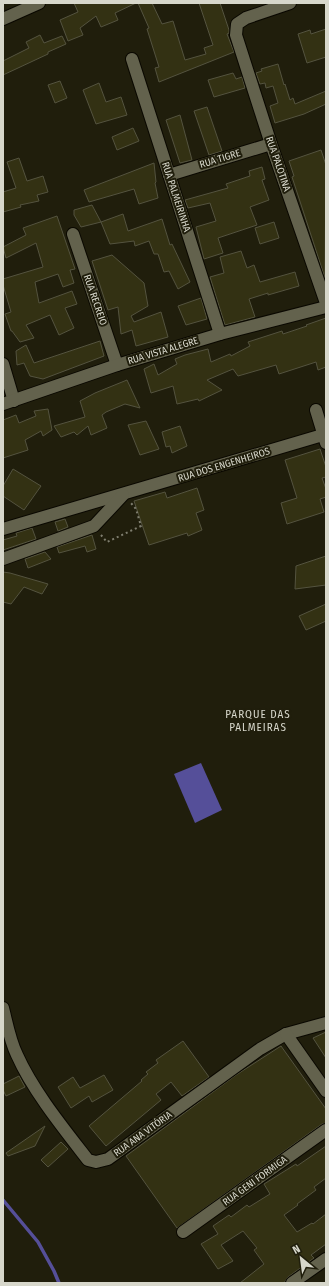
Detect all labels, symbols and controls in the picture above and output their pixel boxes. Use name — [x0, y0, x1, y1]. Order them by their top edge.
street label: RUA PALOTINA — [263, 135, 293, 194]
street label: RUA TIGRE — [198, 147, 242, 171]
street label: RUA PALMEIRINHA — [159, 160, 193, 234]
street label: RUA RECREIO — [81, 273, 109, 327]
street label: RUA VISTA ALEGRE — [126, 334, 200, 367]
street label: RUA DOS ENGENHEIROS — [177, 445, 271, 485]
district label: PARQUE DAS PALMEIRAS — [225, 708, 291, 734]
street label: RUA ANA VITÓRIA — [110, 1107, 175, 1159]
street label: RUA GENI FORMIGA — [220, 1153, 290, 1208]
north arrow — [281, 1238, 321, 1278]
text: N — [290, 1242, 302, 1257]

